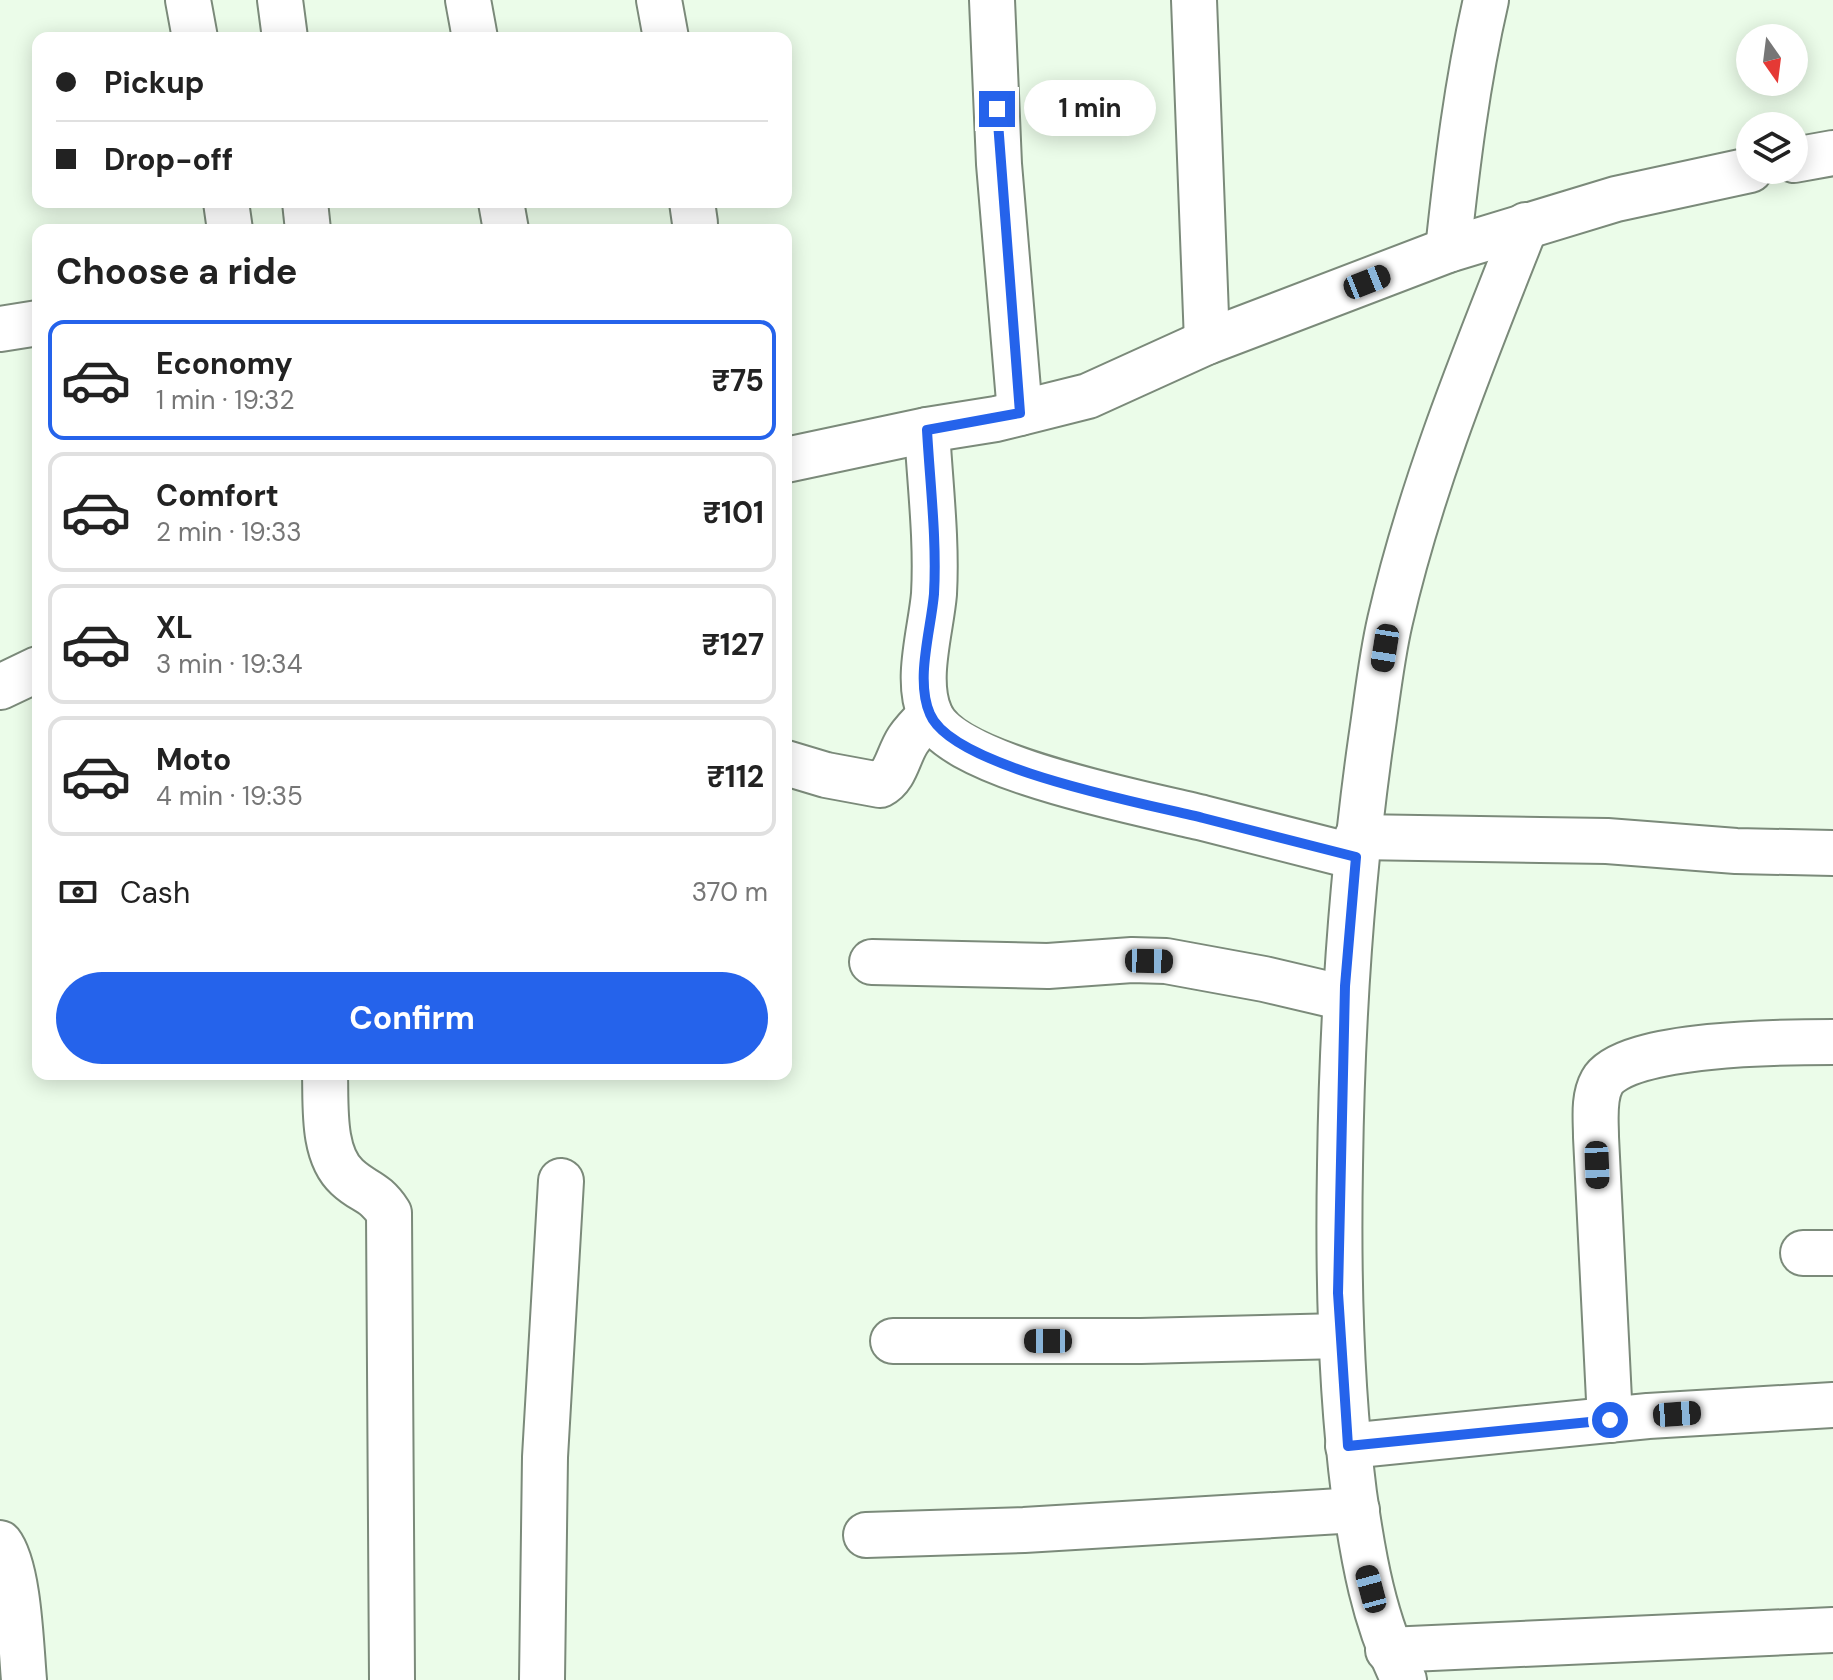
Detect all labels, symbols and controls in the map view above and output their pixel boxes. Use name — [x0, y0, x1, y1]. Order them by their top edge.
north arrow — [1736, 24, 1808, 96]
map controls — [1736, 24, 1808, 184]
text: Pickup — [104, 63, 204, 102]
callout: 1 min — [1025, 81, 1157, 137]
route end — [979, 91, 1015, 127]
text: 1 min — [1058, 91, 1122, 125]
button: layers — [1736, 112, 1808, 184]
text: Drop-off — [104, 140, 233, 179]
text: Choose a ride — [56, 248, 297, 295]
car — [1340, 262, 1394, 302]
icon: car — [60, 344, 132, 416]
text: Economy — [156, 344, 293, 383]
text: ₹75 — [711, 361, 764, 400]
text: 1 min · 19:32 — [156, 383, 294, 417]
icon: car — [60, 476, 132, 548]
text: Comfort — [156, 476, 279, 515]
text: ₹101 — [703, 493, 764, 532]
text: 2 min · 19:33 — [156, 515, 302, 549]
icon: car — [60, 608, 132, 680]
text: XL — [156, 608, 193, 647]
car — [1369, 622, 1401, 674]
text: ₹127 — [701, 625, 764, 664]
text: 3 min · 19:34 — [156, 647, 302, 681]
icon: car — [60, 740, 132, 812]
text: Moto — [156, 740, 231, 779]
text: ₹112 — [706, 757, 764, 796]
text: 4 min · 19:35 — [156, 779, 303, 813]
icon: cash — [56, 870, 100, 914]
text: Cash — [120, 873, 190, 912]
text: 370 m — [692, 875, 768, 909]
car — [1125, 949, 1173, 973]
button: Confirm — [56, 972, 768, 1064]
car — [1584, 1141, 1610, 1189]
car — [1024, 1329, 1072, 1353]
car — [1652, 1400, 1702, 1428]
route start — [1592, 1402, 1628, 1438]
car — [1353, 1563, 1389, 1615]

